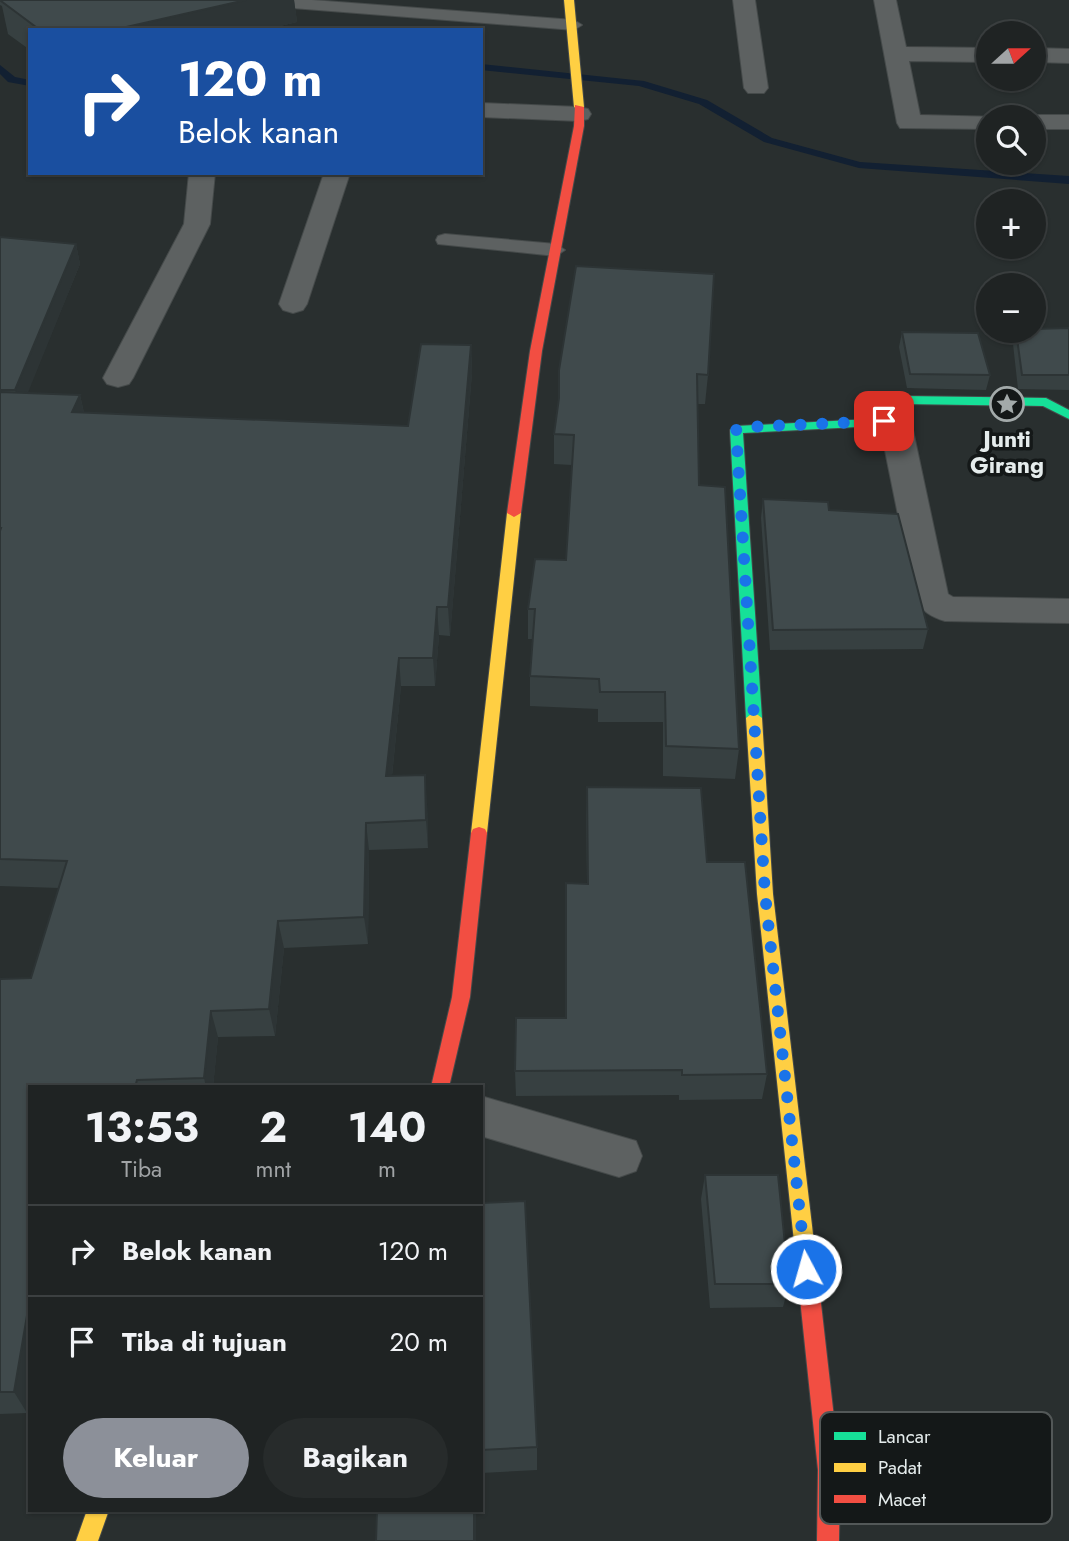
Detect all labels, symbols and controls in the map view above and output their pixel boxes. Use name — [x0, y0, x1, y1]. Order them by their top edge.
north arrow — [976, 21, 1046, 91]
map controls — [976, 21, 1046, 343]
text: 120 m — [178, 44, 322, 114]
icon: right — [63, 56, 154, 147]
button: search — [976, 105, 1046, 175]
text: Belok kanan — [178, 109, 339, 155]
button: + — [976, 189, 1046, 259]
button: − — [976, 273, 1046, 343]
place icon: Junti Girang — [988, 385, 1026, 423]
pin — [854, 391, 914, 451]
icon: arrive — [865, 402, 903, 440]
place label: Junti Girang — [970, 422, 1044, 482]
text: 13:53 — [85, 1097, 199, 1158]
text: 2 — [260, 1097, 287, 1158]
text: 140 — [348, 1097, 426, 1158]
text: Tiba — [121, 1152, 162, 1186]
text: mnt — [256, 1152, 291, 1186]
text: m — [378, 1152, 396, 1186]
icon: right — [63, 1232, 101, 1270]
text: Belok kanan — [122, 1232, 272, 1270]
text: 120 m — [378, 1232, 448, 1270]
position arrow — [769, 1232, 843, 1306]
icon: arrive — [63, 1323, 101, 1361]
text: Tiba di tujuan — [122, 1323, 287, 1361]
text: 20 m — [390, 1323, 448, 1361]
legend — [820, 1412, 1052, 1524]
button: Keluar — [63, 1418, 249, 1498]
button: Bagikan — [263, 1418, 448, 1498]
text: Lancar — [878, 1423, 931, 1450]
text: Padat — [878, 1454, 922, 1481]
text: Macet — [878, 1486, 926, 1513]

